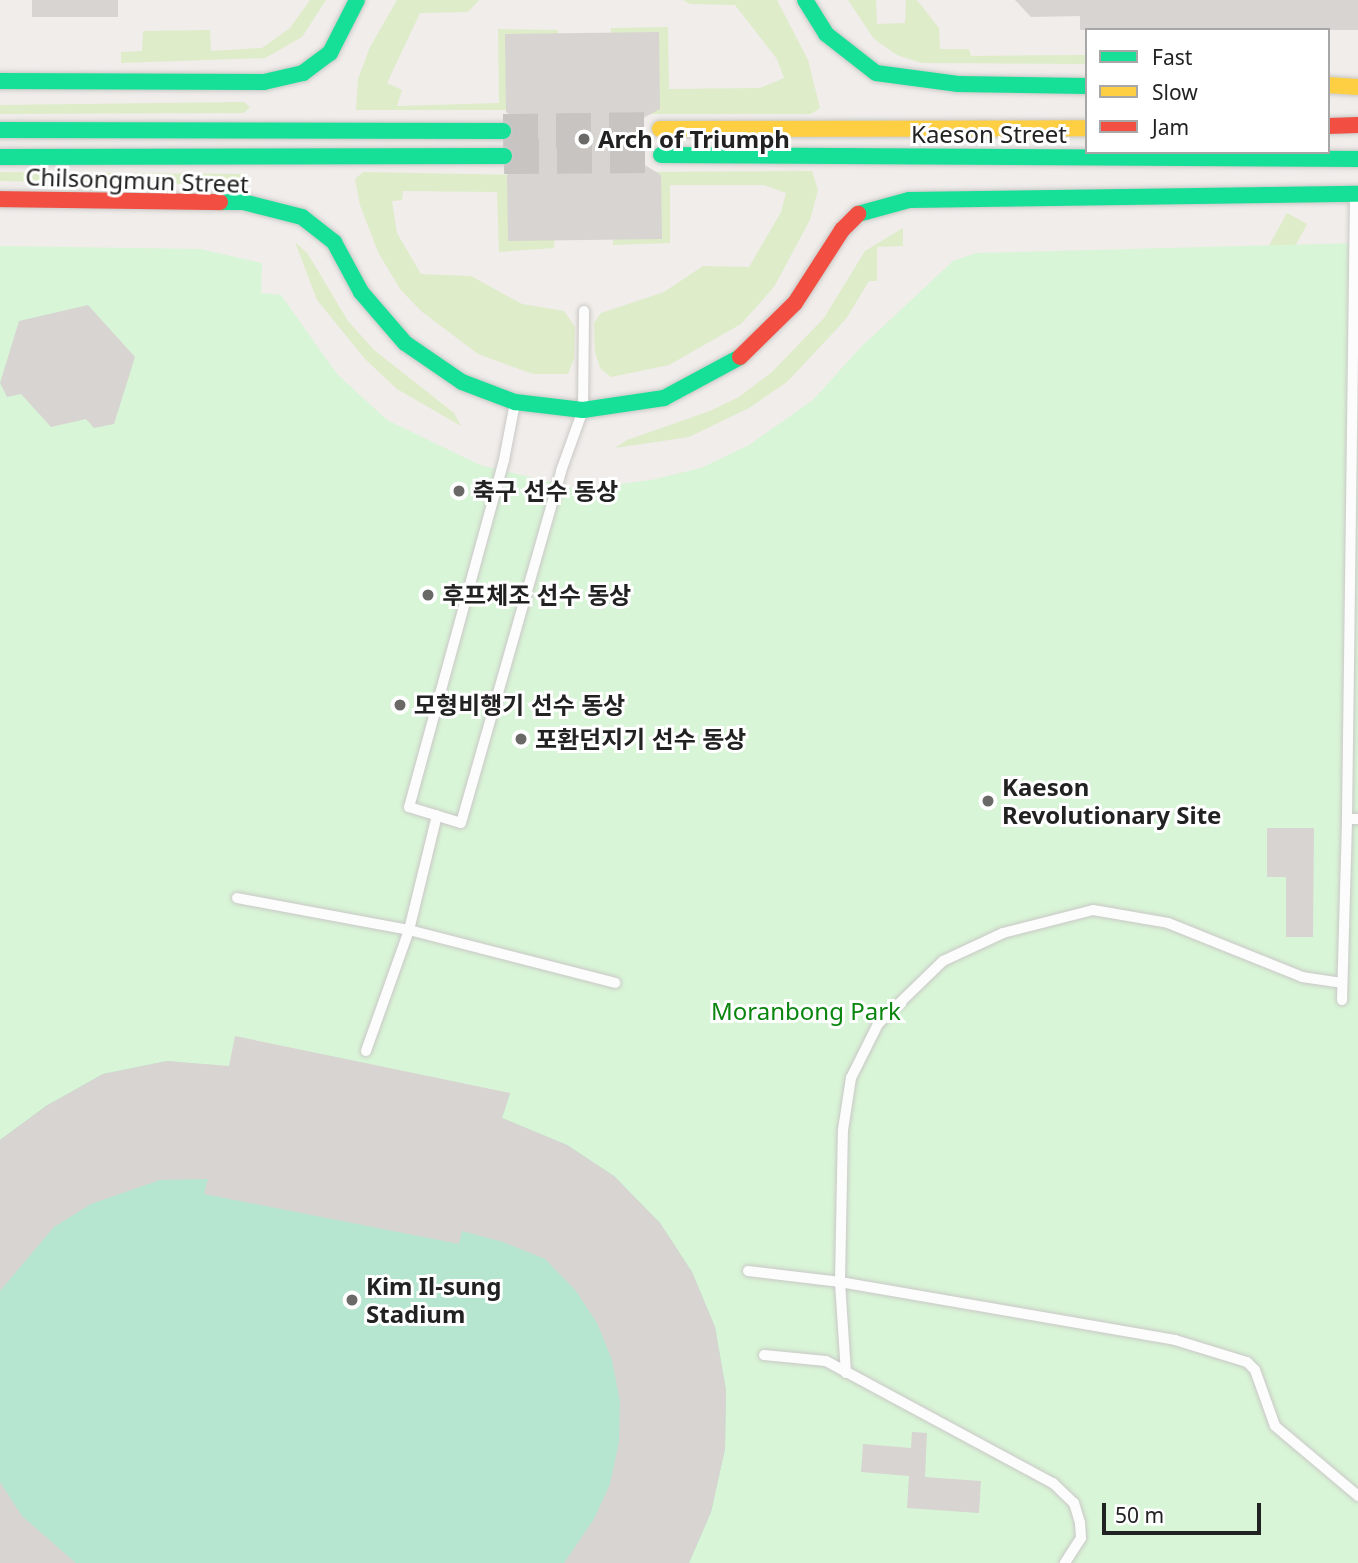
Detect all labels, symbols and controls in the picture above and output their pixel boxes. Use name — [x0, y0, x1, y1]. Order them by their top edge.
legend — [1085, 28, 1330, 154]
text: Fast — [1152, 43, 1192, 71]
text: Slow — [1152, 78, 1198, 106]
text: Jam — [1152, 113, 1189, 141]
street label: Kaeson Street — [911, 120, 1067, 148]
place label: Arch of Triumph — [598, 125, 790, 153]
marker: Arch of Triumph — [576, 131, 592, 147]
street label: Chilsongmun Street — [25, 162, 249, 198]
place label: 축구 선수 동상 — [473, 477, 618, 505]
marker: 축구 선수 동상 — [451, 483, 467, 499]
place label: 후프체조 선수 동상 — [442, 581, 631, 609]
marker: 후프체조 선수 동상 — [420, 587, 436, 603]
place label: 모형비행기 선수 동상 — [414, 691, 625, 719]
marker: 모형비행기 선수 동상 — [392, 697, 408, 713]
place label: 포환던지기 선수 동상 — [535, 725, 746, 753]
marker: 포환던지기 선수 동상 — [513, 731, 529, 747]
place label: Kaeson Revolutionary Site — [1002, 773, 1221, 829]
marker: Kaeson Revolutionary Site — [980, 793, 996, 809]
park label: Moranbong Park — [711, 997, 901, 1025]
place label: Kim Il-sung Stadium — [366, 1272, 501, 1328]
marker: Kim Il-sung Stadium — [344, 1292, 360, 1308]
scale bar — [1106, 1490, 1265, 1534]
text: 50 m — [1115, 1501, 1164, 1529]

